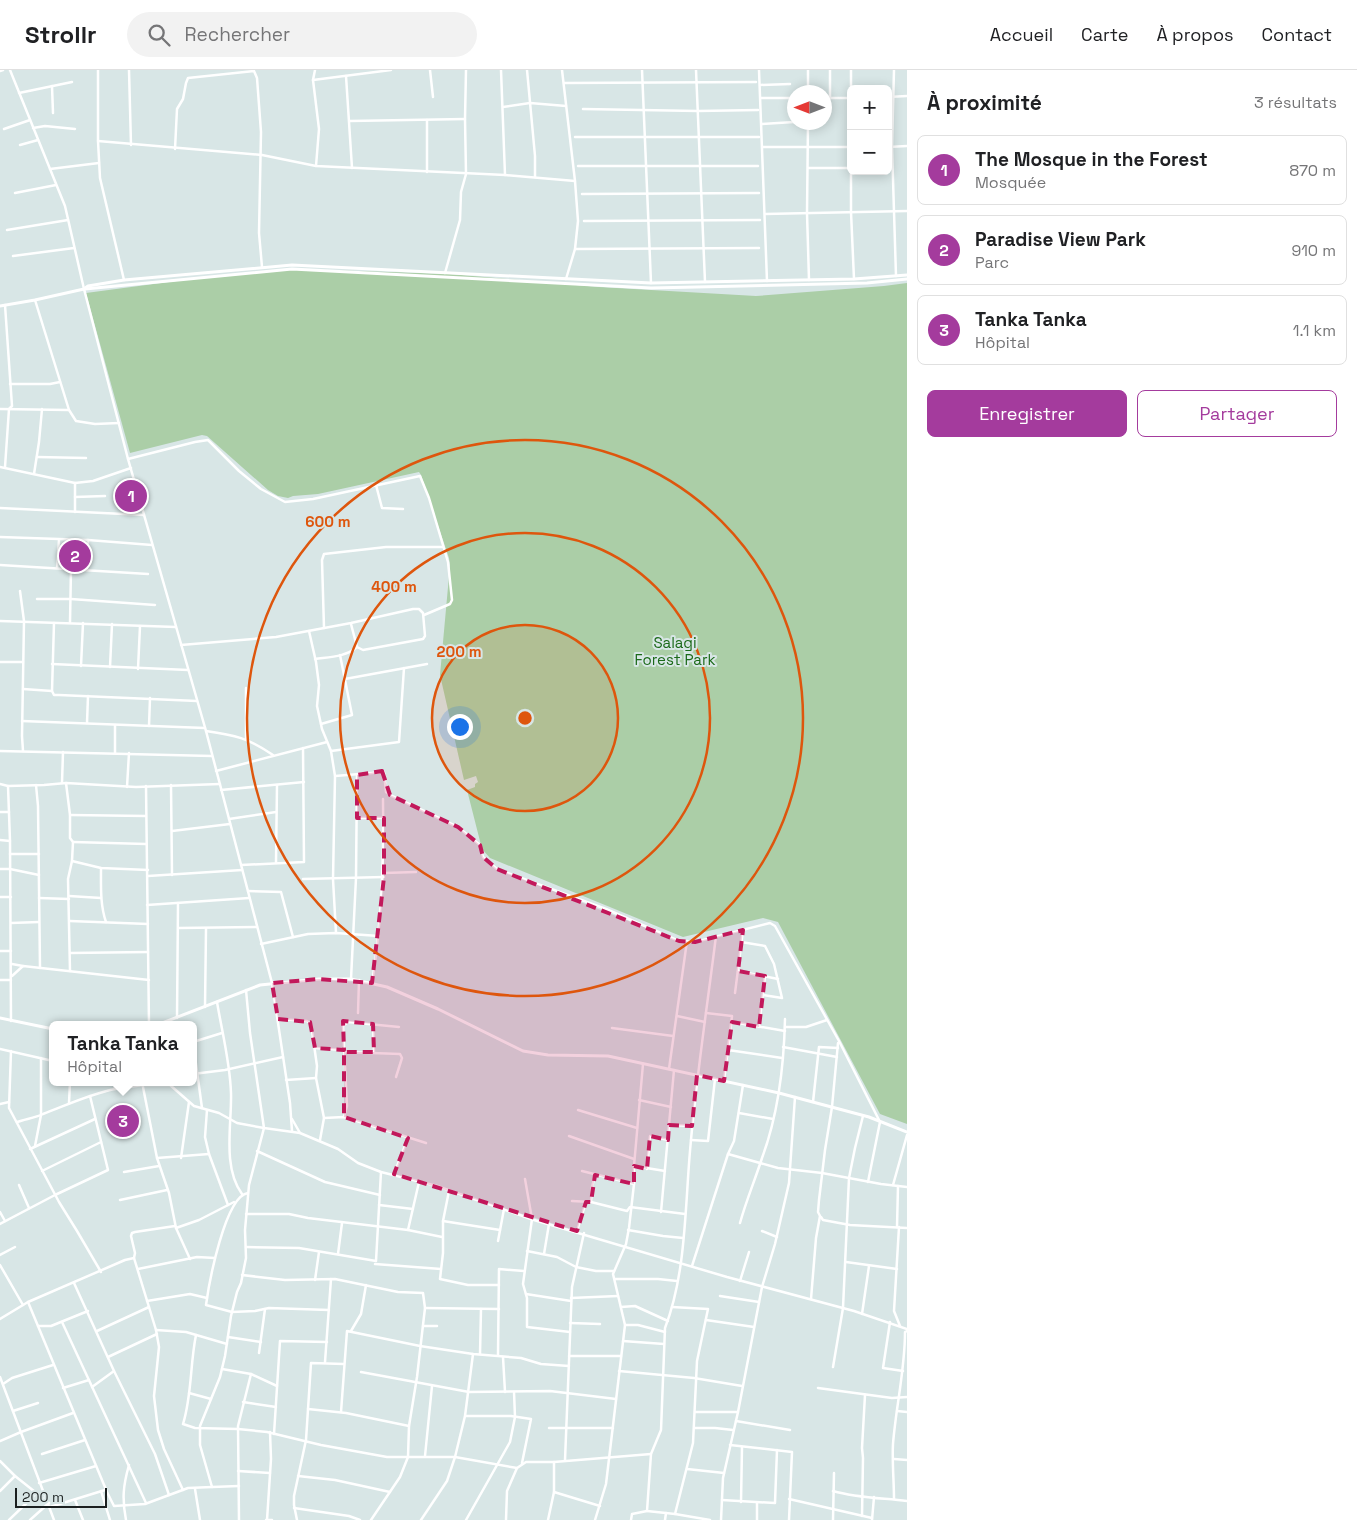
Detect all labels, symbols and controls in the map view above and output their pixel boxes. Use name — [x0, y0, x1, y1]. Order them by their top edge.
search box — [127, 12, 477, 57]
text: Strollr — [25, 19, 97, 50]
icon: search — [145, 21, 173, 49]
text: Rechercher — [185, 22, 290, 47]
text: Accueil — [990, 23, 1053, 46]
text: Carte — [1081, 23, 1128, 46]
text: À propos — [1156, 23, 1234, 46]
text: Contact — [1262, 23, 1332, 46]
north arrow — [787, 85, 832, 130]
map controls — [847, 85, 892, 175]
button: + — [847, 85, 892, 130]
text: À proximité — [927, 89, 1042, 116]
text: 3 résultats — [1254, 92, 1337, 113]
button: − — [847, 130, 892, 175]
text: The Mosque in the Forest — [975, 147, 1208, 172]
text: 1 — [940, 160, 948, 181]
text: 870 m — [1289, 160, 1336, 181]
text: Mosquée — [975, 172, 1046, 193]
text: Paradise View Park — [975, 227, 1146, 252]
text: 2 — [939, 240, 949, 261]
text: 910 m — [1291, 240, 1336, 261]
text: Parc — [975, 252, 1009, 273]
text: Tanka Tanka — [975, 307, 1087, 332]
text: 3 — [939, 320, 949, 341]
text: 1.1 km — [1293, 320, 1336, 341]
text: Hôpital — [975, 332, 1030, 353]
button: Enregistrer — [927, 390, 1127, 437]
button: Partager — [1137, 390, 1337, 437]
pin: 1 — [115, 477, 147, 515]
text: 600 m — [305, 512, 351, 531]
pin: 2 — [59, 537, 91, 575]
text: 400 m — [371, 577, 417, 596]
park label: Salagi Forest Park — [634, 633, 716, 669]
text: 200 m — [437, 642, 481, 661]
centre of rings — [516, 709, 534, 727]
your location — [447, 714, 473, 740]
popup — [49, 1021, 197, 1086]
text: Tanka Tanka — [67, 1031, 179, 1056]
text: Hôpital — [67, 1056, 122, 1077]
pin: 3 — [107, 1102, 139, 1140]
scale bar — [15, 1485, 108, 1508]
text: 200 m — [22, 1488, 64, 1506]

